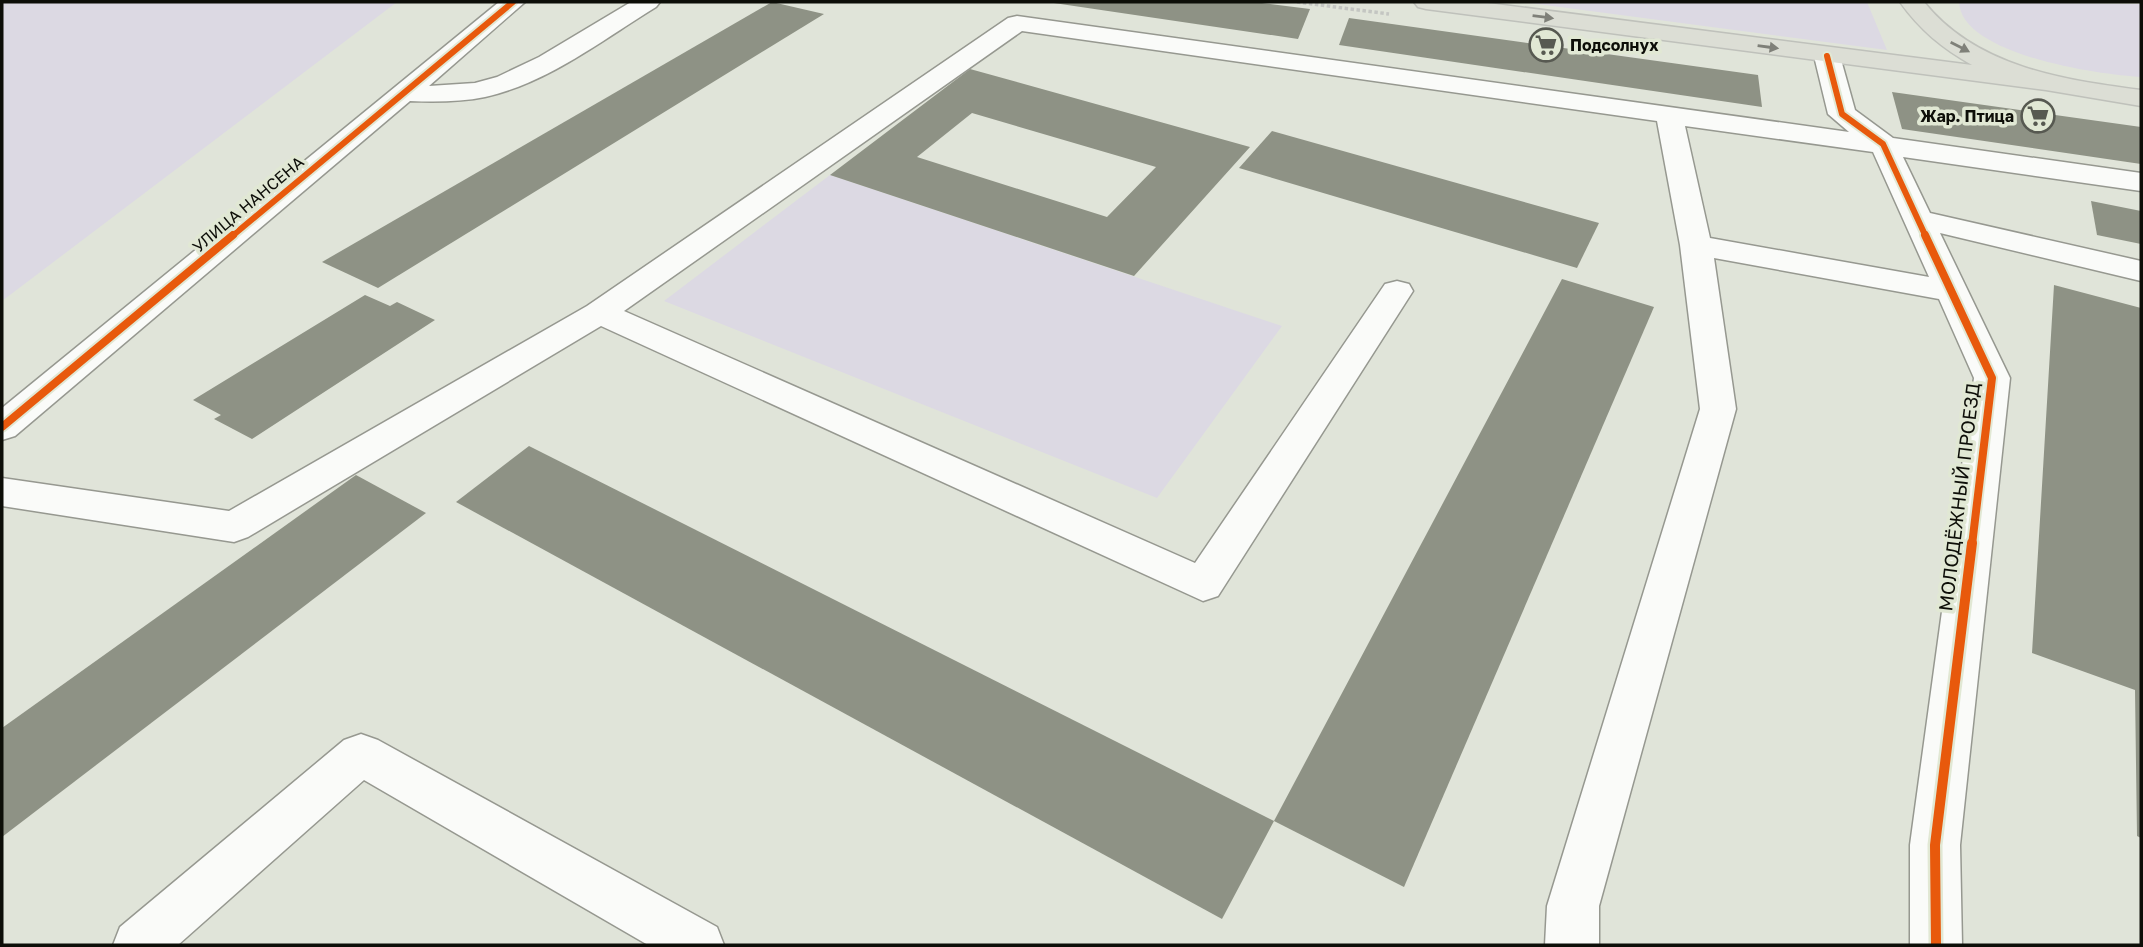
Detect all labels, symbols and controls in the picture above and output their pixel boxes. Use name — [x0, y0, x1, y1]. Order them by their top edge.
one-way arrow — [1532, 11, 1554, 22]
supermarket icon: Подсолнух — [1527, 26, 1565, 64]
place label: Подсолнух — [1570, 35, 1659, 55]
one-way arrow — [1951, 41, 1970, 53]
one-way arrow — [1757, 42, 1779, 53]
supermarket icon: Жар. Птица — [2019, 97, 2057, 135]
place label: Жар. Птица — [1920, 106, 2014, 126]
street label: УЛИЦА НАНСЕНА — [188, 151, 308, 256]
street label: МОЛОДЁЖНЫЙ ПРОЕЗД — [1933, 381, 1984, 612]

